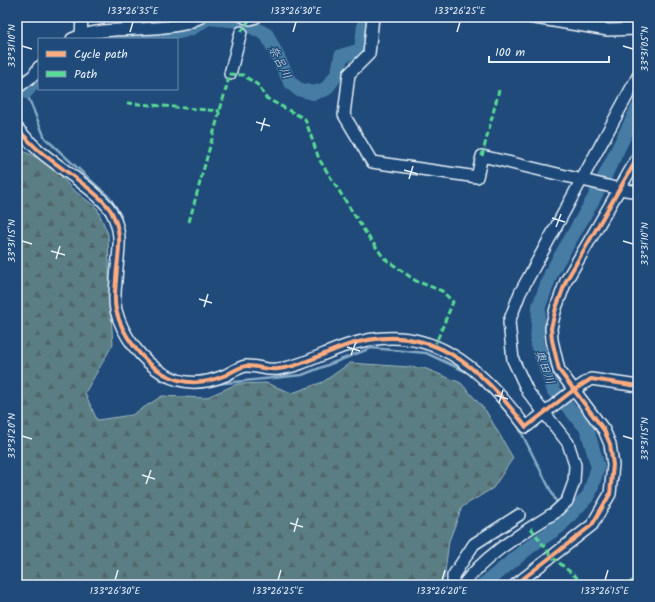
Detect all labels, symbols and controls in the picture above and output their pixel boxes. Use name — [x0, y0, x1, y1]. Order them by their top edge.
text: 133°26'35"E — [107, 3, 160, 19]
text: 133°26'30"E — [271, 3, 322, 19]
text: 133°26'25"E — [434, 3, 487, 19]
text: 33°31'10"N — [4, 24, 20, 68]
text: 33°31'05"N — [637, 26, 653, 72]
legend — [38, 38, 178, 90]
scale bar — [489, 38, 609, 64]
water label: 奈呂川 — [263, 42, 296, 83]
text: 100 m — [495, 43, 526, 62]
text: Cycle path — [74, 45, 128, 64]
text: Path — [74, 65, 97, 84]
text: 33°31'15"N — [4, 219, 20, 263]
text: 33°31'10"N — [637, 222, 653, 266]
water label: 奥田川 — [529, 347, 560, 387]
text: 33°31'20"N — [4, 413, 20, 459]
text: 33°31'15"N — [637, 417, 653, 461]
text: 133°26'30"E — [90, 583, 141, 599]
text: 133°26'25"E — [252, 583, 305, 599]
text: 133°26'20"E — [417, 583, 469, 599]
text: 133°26'15"E — [581, 583, 630, 599]

